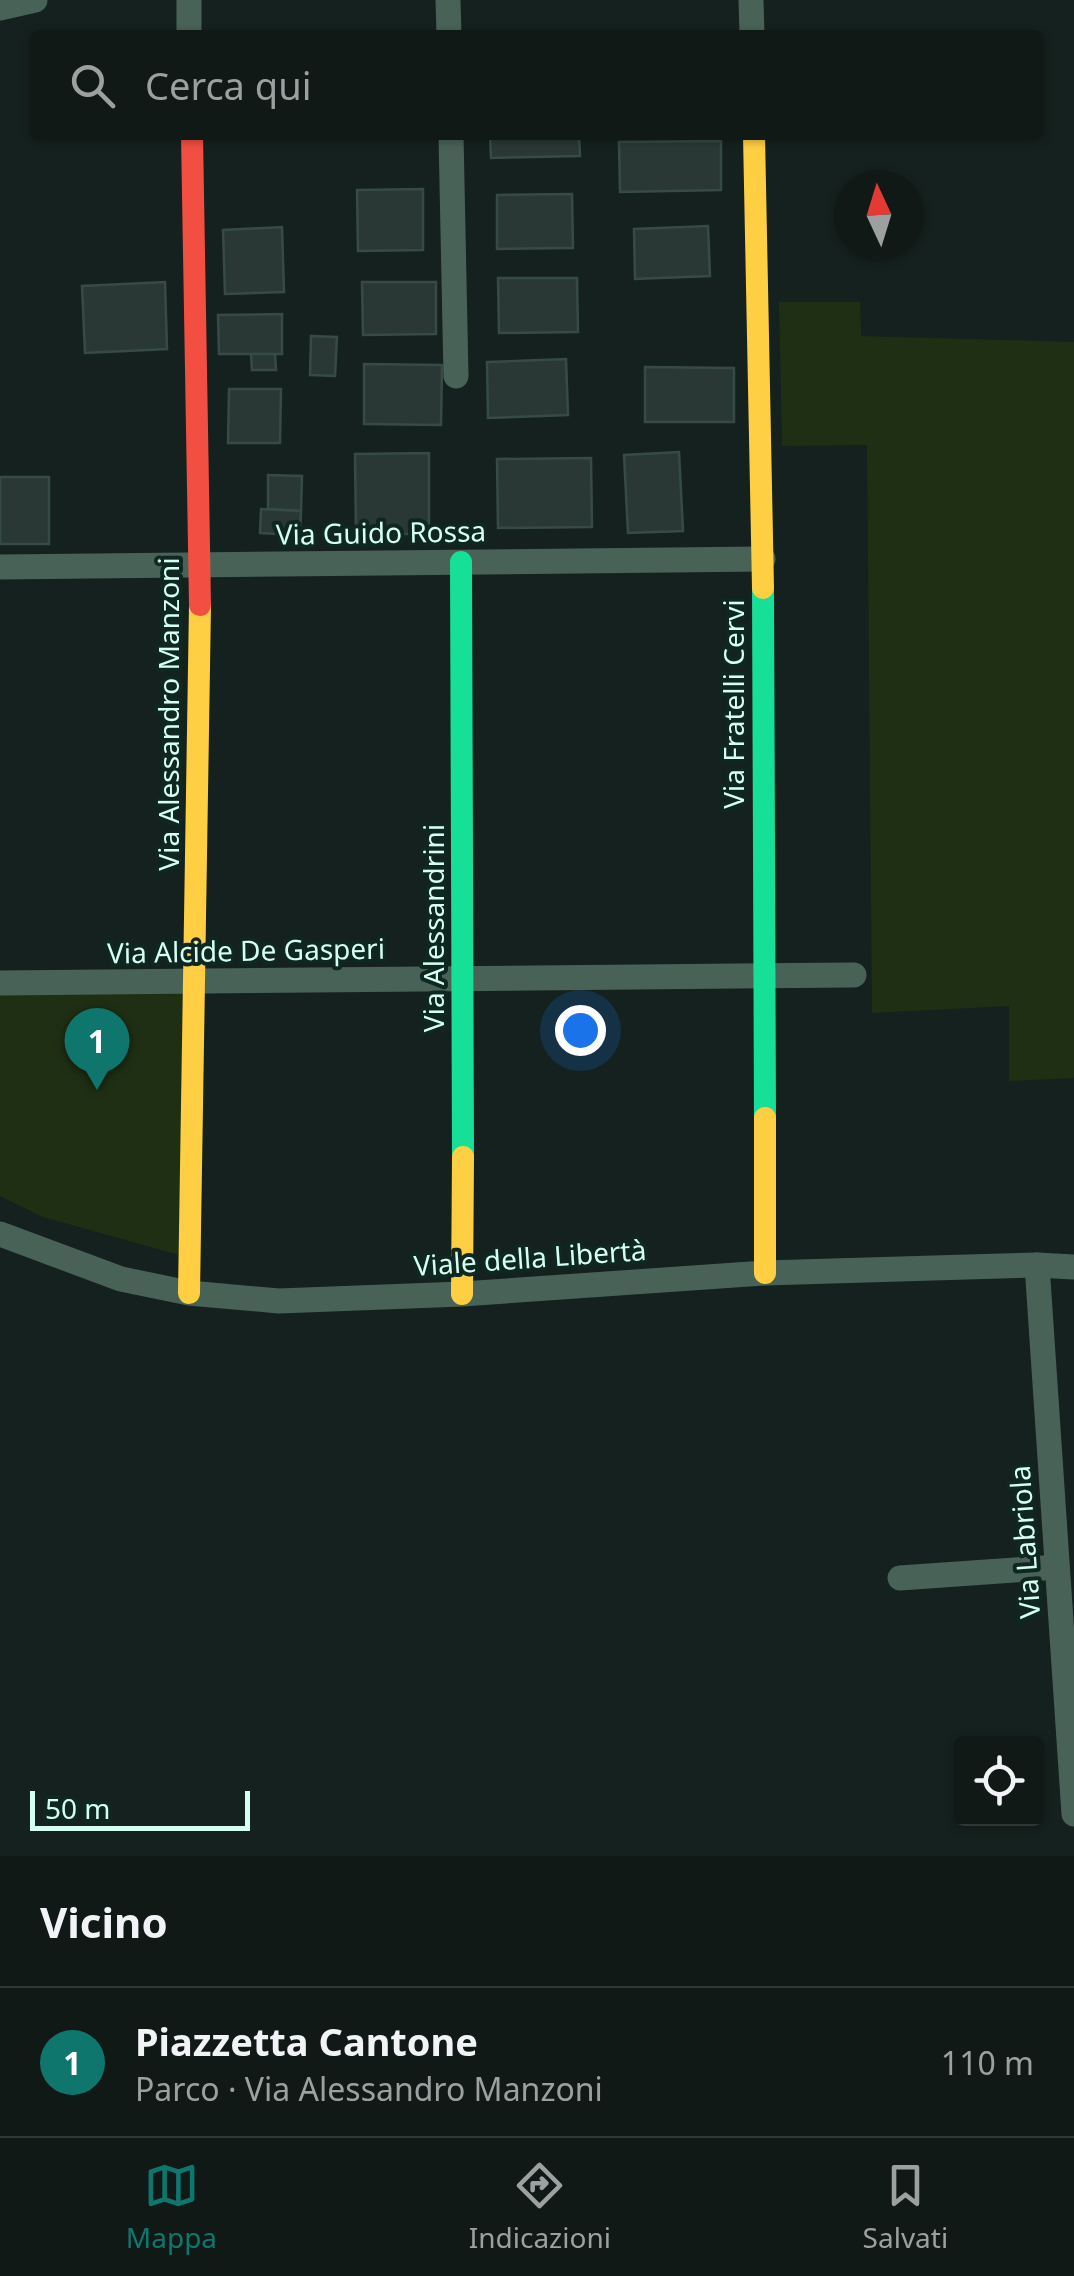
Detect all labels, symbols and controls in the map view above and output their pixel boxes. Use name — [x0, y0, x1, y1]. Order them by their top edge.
search box — [30, 30, 1044, 140]
icon: search — [65, 58, 120, 113]
text: Cerca qui — [145, 59, 311, 111]
north arrow — [834, 170, 924, 260]
street label: Via Guido Rossa — [276, 511, 486, 553]
street label: Via Alessandro Manzoni — [149, 557, 187, 871]
street label: Via Fratelli Cervi — [714, 599, 752, 809]
street label: Via Alessandrini — [414, 824, 452, 1032]
street label: Via Alcide De Gasperi — [107, 929, 385, 971]
your location — [555, 1005, 606, 1056]
pin: 1 — [64, 1008, 130, 1090]
street label: Viale della Libertà — [413, 1230, 647, 1284]
street label: Via Labriola — [1000, 1464, 1048, 1620]
map controls — [954, 1736, 1044, 1826]
button: locate — [954, 1736, 1044, 1826]
scale bar — [30, 1786, 250, 1830]
text: 50 m — [45, 1789, 111, 1827]
text: Vicino — [40, 1893, 168, 1950]
text: Piazzetta Cantone — [135, 2015, 478, 2067]
text: 1 — [63, 2041, 82, 2084]
text: 110 m — [941, 2041, 1034, 2084]
text: Parco · Via Alessandro Manzoni — [135, 2067, 603, 2110]
tab: Mappa — [126, 2158, 217, 2256]
tab: Indicazioni — [469, 2158, 611, 2256]
tab: Salvati — [863, 2158, 948, 2256]

